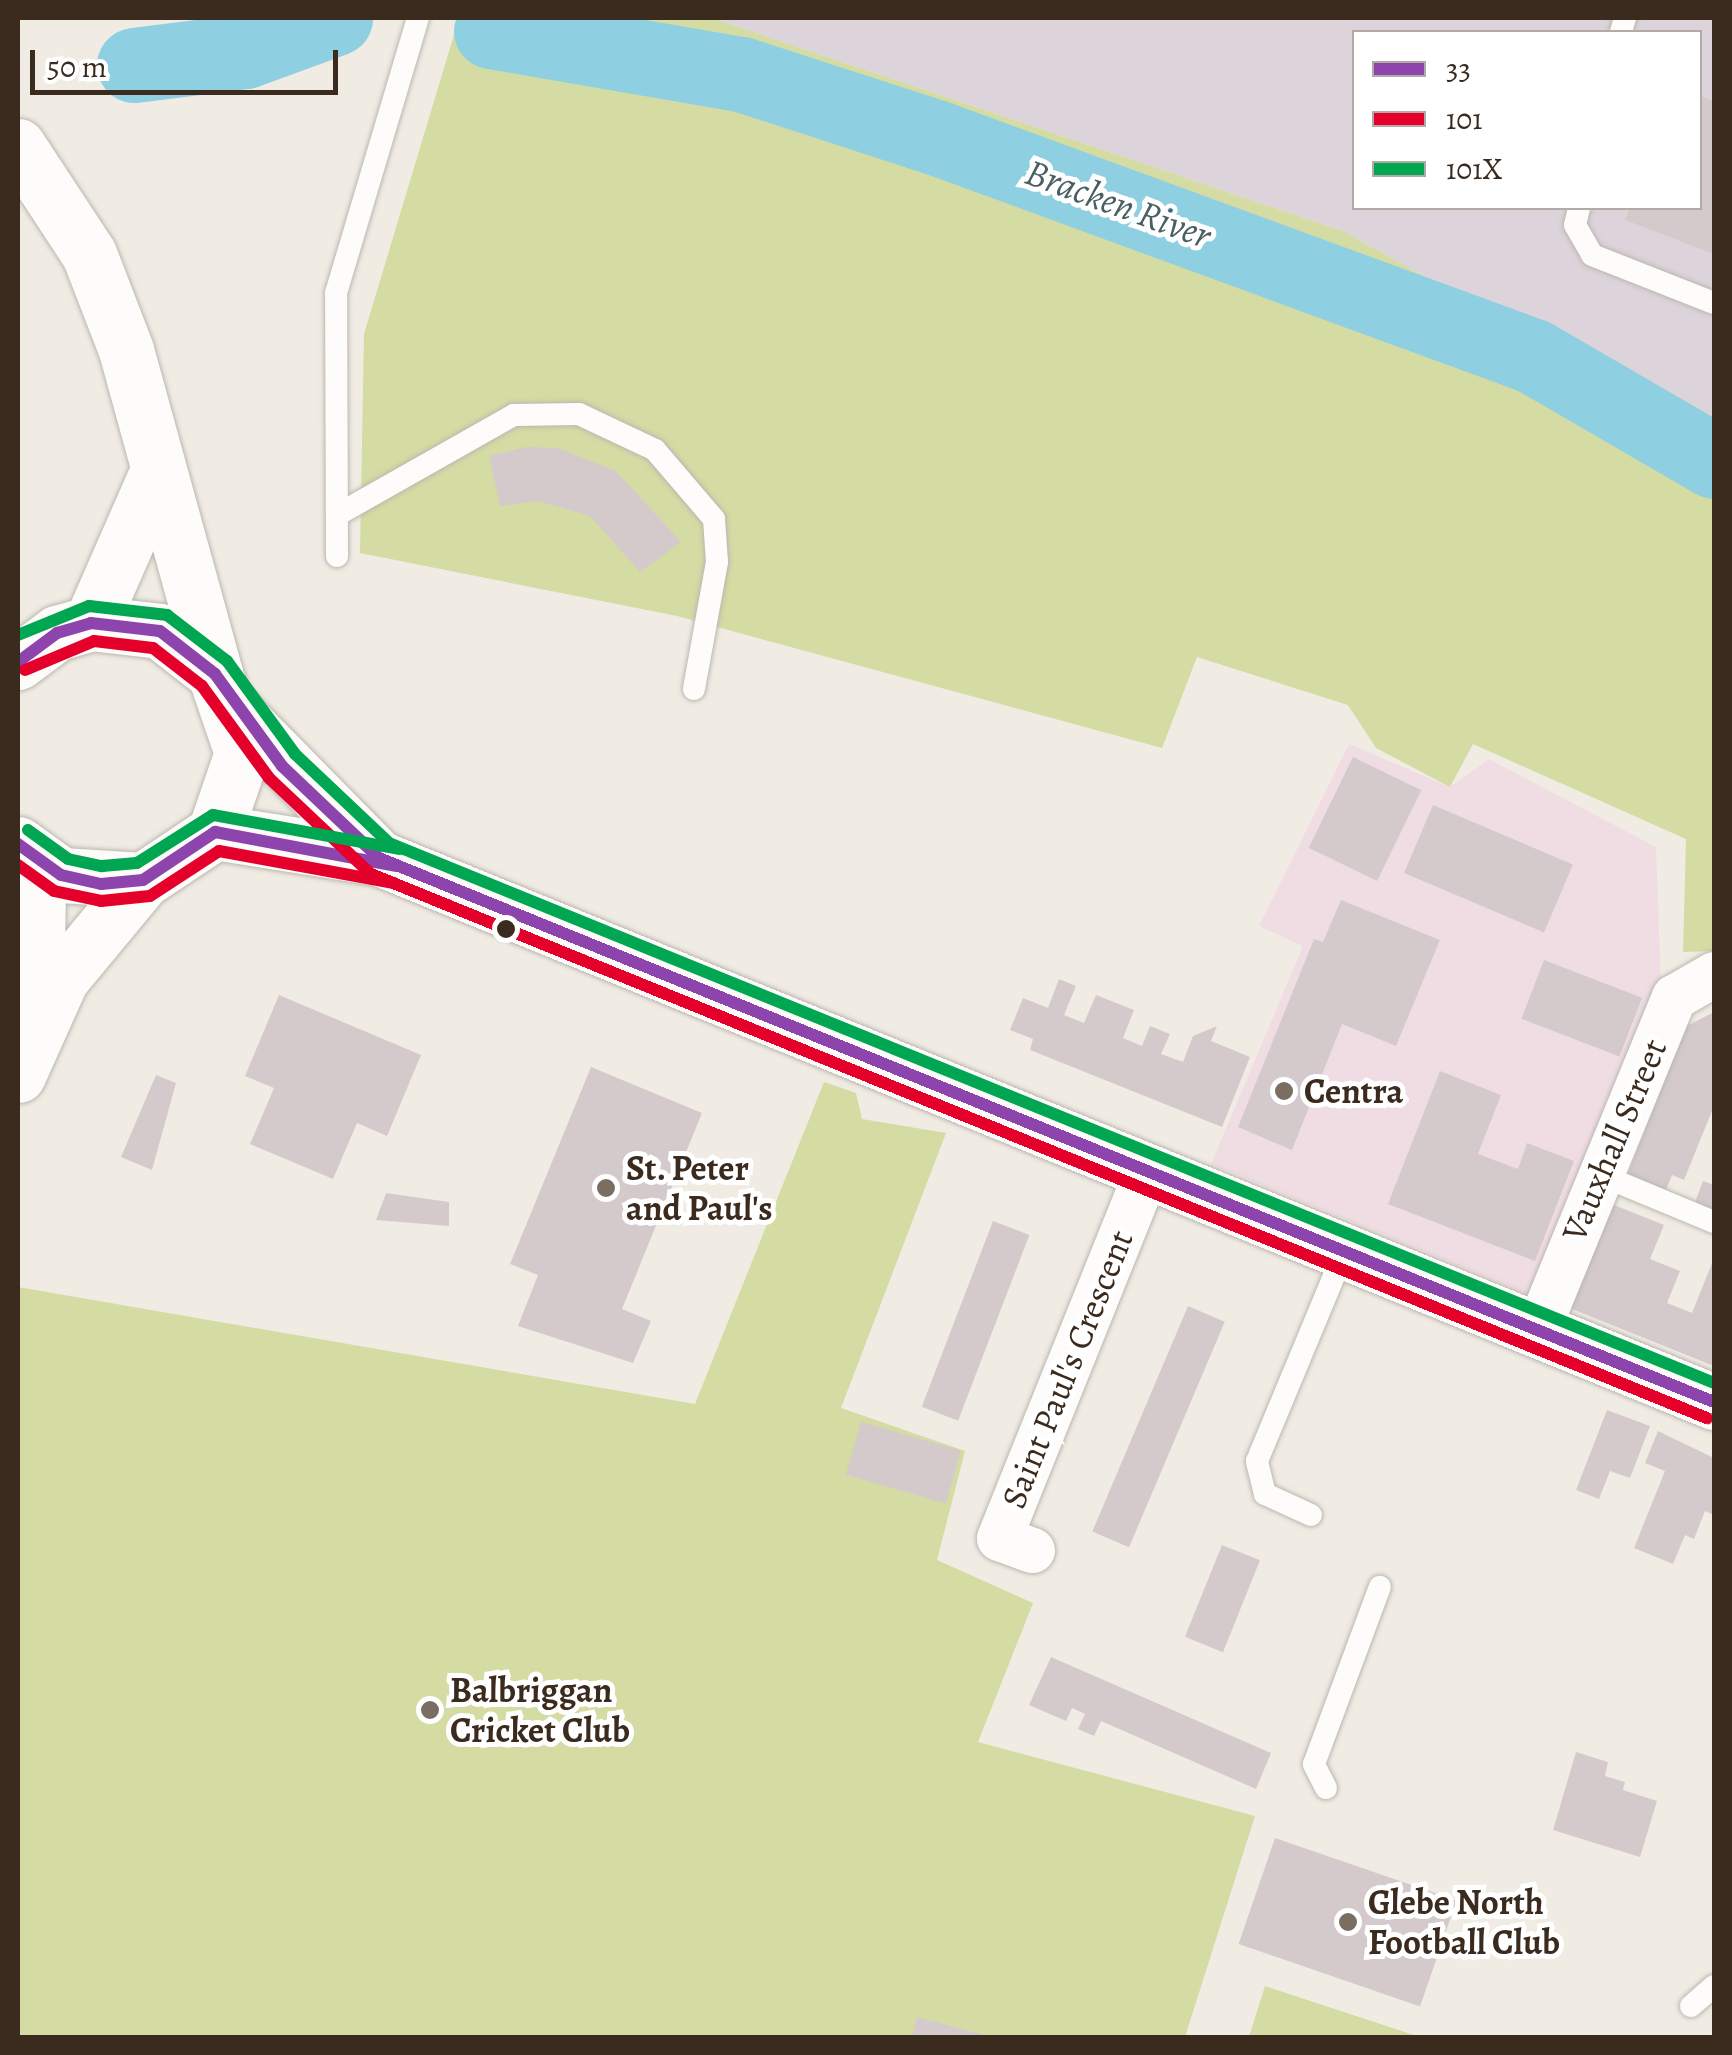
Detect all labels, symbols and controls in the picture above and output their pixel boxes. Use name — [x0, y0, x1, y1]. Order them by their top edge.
scale bar — [35, 30, 342, 92]
legend — [1352, 30, 1702, 210]
text: 50 m — [47, 47, 107, 87]
text: 33 — [1446, 49, 1471, 89]
text: 101 — [1446, 99, 1483, 139]
water label: Bracken River — [1019, 149, 1217, 259]
text: 101X — [1446, 149, 1502, 189]
unlabelled marker — [496, 919, 516, 939]
street label: Vauxhall Street — [1553, 1033, 1675, 1247]
place label: Centra — [1304, 1070, 1403, 1112]
marker: Centra — [1273, 1080, 1295, 1102]
place label: St. Peter and Paul's — [626, 1147, 773, 1229]
marker: St. Peter and Paul's — [595, 1177, 617, 1199]
street label: Saint Paul's Crescent — [992, 1224, 1142, 1514]
place label: Balbriggan Cricket Club — [450, 1669, 630, 1751]
marker: Balbriggan Cricket Club — [419, 1699, 441, 1721]
place label: Glebe North Football Club — [1368, 1881, 1560, 1963]
marker: Glebe North Football Club — [1337, 1911, 1359, 1933]

